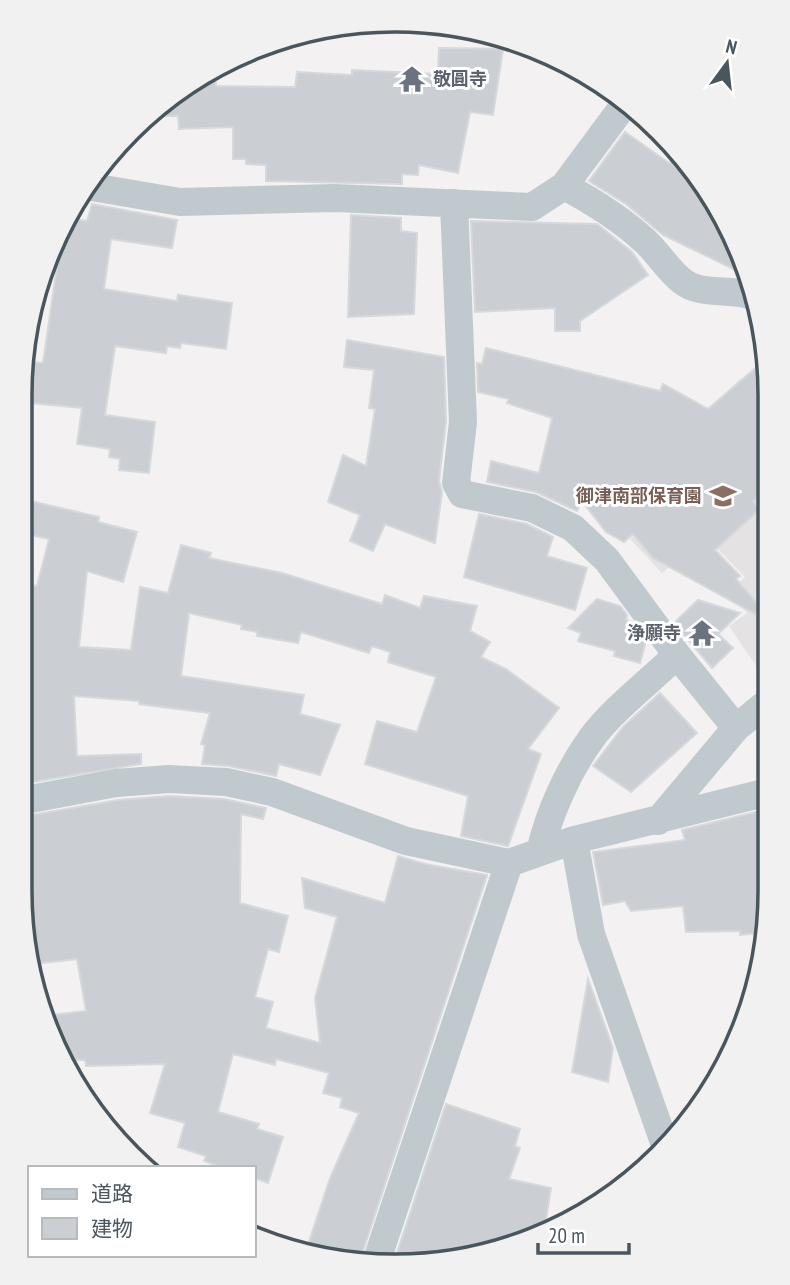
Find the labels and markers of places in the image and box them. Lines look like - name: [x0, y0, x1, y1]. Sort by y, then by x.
- temple icon: 敬圓寺: [397, 64, 427, 94]
- place label: 敬圓寺: [433, 67, 487, 90]
- school or university icon: 御津南部保育園: [708, 481, 738, 511]
- place label: 御津南部保育園: [575, 484, 702, 507]
- temple icon: 浄願寺: [687, 618, 717, 648]
- place label: 浄願寺: [627, 621, 681, 644]

